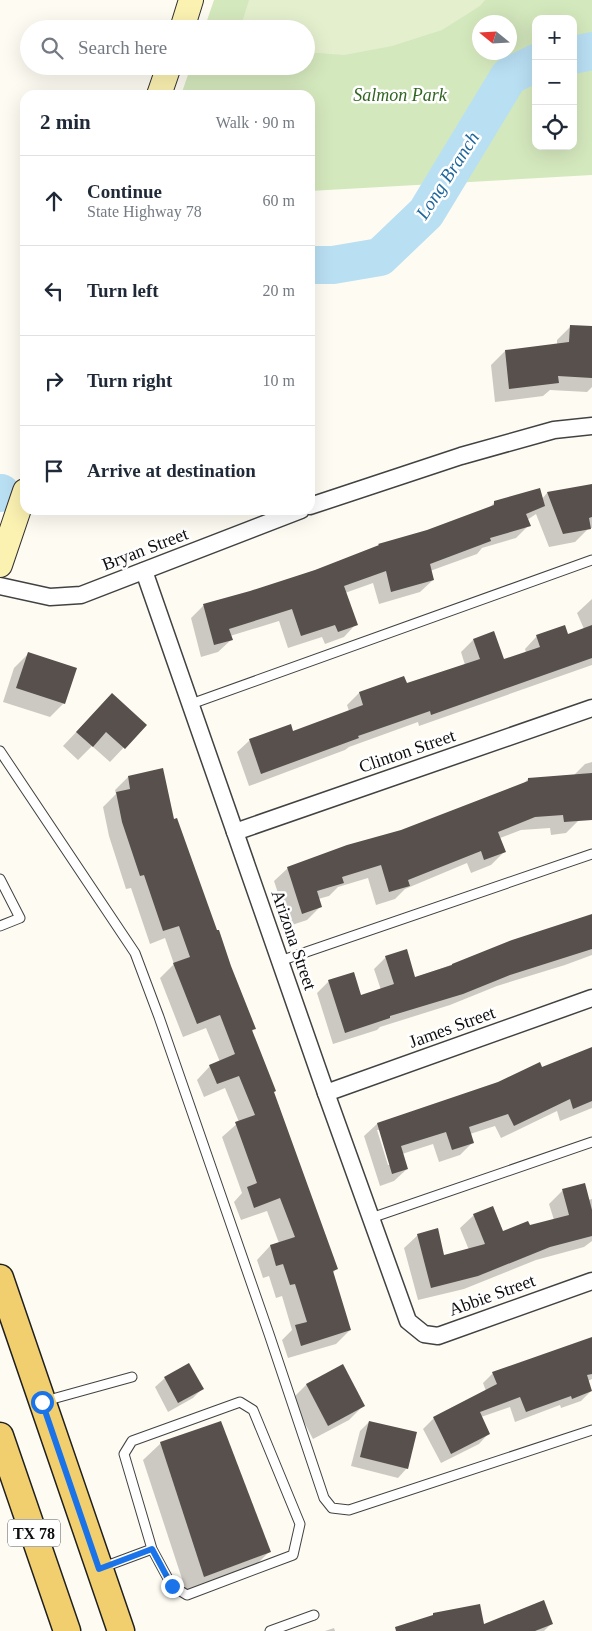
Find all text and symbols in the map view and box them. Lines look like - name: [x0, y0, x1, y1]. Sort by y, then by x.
- north arrow: [472, 15, 517, 60]
- map controls: [532, 15, 577, 150]
- button: +: [532, 15, 577, 60]
- search box: [20, 20, 315, 75]
- icon: search: [38, 34, 66, 62]
- text: Search here: [78, 37, 167, 58]
- button: −: [532, 60, 577, 105]
- park label: Salmon Park: [353, 85, 448, 105]
- button: locate: [532, 105, 577, 150]
- text: 2 min: [40, 110, 91, 134]
- text: Walk · 90 m: [216, 114, 295, 131]
- water label: Long Branch: [411, 128, 483, 224]
- text: Continue: [87, 181, 162, 202]
- icon: ahead: [40, 187, 68, 215]
- text: 60 m: [263, 192, 295, 209]
- text: State Highway 78: [87, 203, 202, 220]
- icon: left: [40, 277, 68, 305]
- text: Turn left: [87, 280, 159, 301]
- text: 20 m: [263, 282, 295, 299]
- icon: right: [40, 367, 68, 395]
- text: Turn right: [87, 370, 172, 391]
- text: 10 m: [263, 372, 295, 389]
- icon: arrive: [40, 457, 68, 485]
- text: Arrive at destination: [87, 460, 256, 481]
- street label: Bryan Street: [99, 523, 191, 575]
- street label: Clinton Street: [356, 725, 458, 777]
- street label: Arizona Street: [268, 887, 320, 993]
- street label: James Street: [406, 1002, 498, 1052]
- street label: Abbie Street: [446, 1270, 538, 1320]
- route start: [31, 1391, 54, 1414]
- road number: TX 78: [8, 1520, 60, 1546]
- route end: [161, 1575, 184, 1598]

